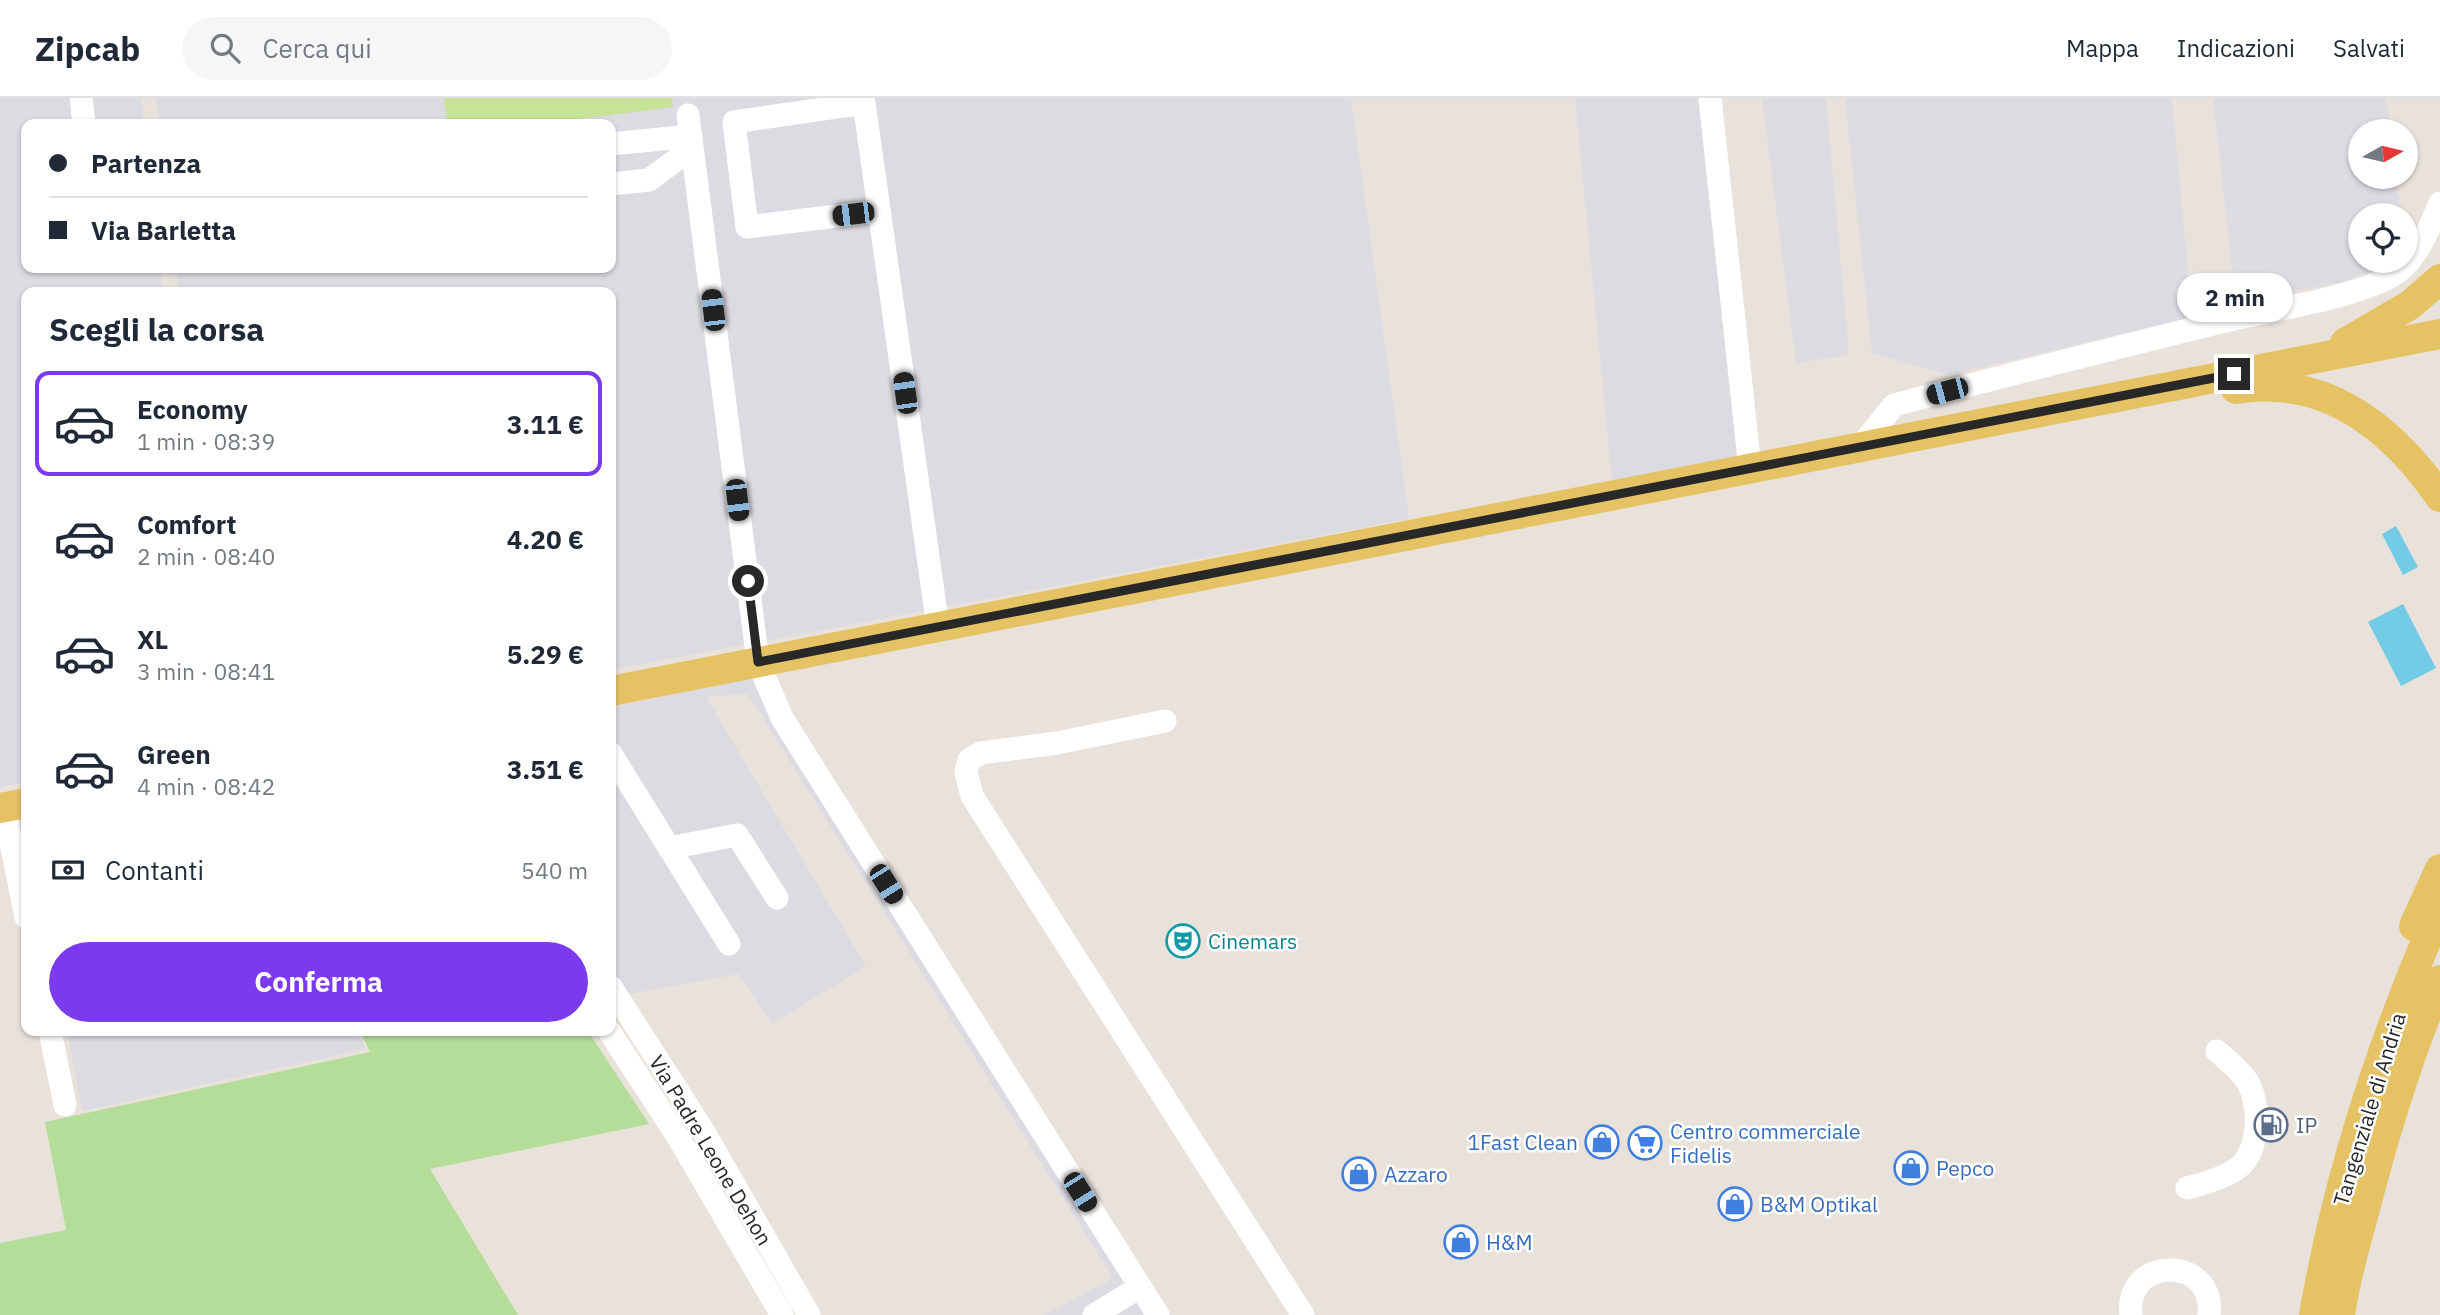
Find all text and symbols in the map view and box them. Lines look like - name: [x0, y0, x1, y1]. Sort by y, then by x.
- search box: [182, 17, 672, 80]
- text: Zipcab: [35, 27, 140, 70]
- icon: search: [206, 29, 244, 67]
- text: Cerca qui: [262, 31, 372, 65]
- text: Mappa: [2066, 32, 2139, 64]
- text: Indicazioni: [2177, 32, 2295, 64]
- text: Salvati: [2333, 32, 2405, 64]
- north arrow: [2348, 119, 2418, 189]
- map controls: [2348, 119, 2418, 273]
- text: Partenza: [91, 146, 201, 180]
- car: [831, 201, 876, 227]
- button: locate: [2348, 203, 2418, 273]
- text: Via Barletta: [91, 213, 236, 247]
- callout: 2 min: [2176, 272, 2292, 322]
- text: 2 min: [2205, 282, 2265, 312]
- car: [701, 288, 726, 332]
- text: Scegli la corsa: [49, 308, 265, 350]
- route end: [2218, 358, 2250, 390]
- car: [892, 371, 919, 415]
- car: [1924, 375, 1971, 407]
- icon: car: [53, 392, 116, 455]
- text: Economy: [137, 392, 248, 426]
- text: 3.11 €: [507, 407, 584, 441]
- text: 1 min · 08:39: [137, 426, 275, 456]
- car: [725, 478, 750, 522]
- icon: car: [53, 507, 116, 570]
- text: Comfort: [137, 507, 236, 541]
- text: 4.20 €: [507, 522, 584, 556]
- text: 2 min · 08:40: [137, 541, 275, 571]
- route start: [732, 565, 764, 597]
- icon: car: [53, 622, 116, 685]
- text: XL: [137, 622, 168, 656]
- text: 5.29 €: [507, 637, 584, 671]
- text: 3 min · 08:41: [137, 656, 275, 686]
- icon: car: [53, 737, 116, 800]
- text: Green: [137, 737, 211, 771]
- text: 3.51 €: [507, 752, 584, 786]
- text: 4 min · 08:42: [137, 771, 275, 801]
- icon: cash: [49, 851, 87, 889]
- text: Contanti: [105, 853, 204, 887]
- text: 540 m: [521, 855, 588, 885]
- car: [866, 861, 907, 907]
- theatre icon: Cinemars: [1164, 922, 1202, 960]
- place label: Cinemars: [1208, 927, 1297, 955]
- button: Conferma: [49, 942, 588, 1022]
- street label: Tangenziale di Andria: [2326, 1009, 2412, 1209]
- street label: Via Padre Leone Dehon: [643, 1050, 779, 1250]
- fuel station icon: IP: [2252, 1106, 2290, 1144]
- place label: IP: [2296, 1111, 2317, 1139]
- place label: Centro commerciale Fidelis: [1670, 1117, 1860, 1169]
- shop icon: 1Fast Clean: [1583, 1123, 1621, 1161]
- supermarket icon: Centro commerciale Fidelis: [1626, 1124, 1664, 1162]
- place label: 1Fast Clean: [1467, 1128, 1578, 1156]
- shop icon: Pepco: [1892, 1149, 1930, 1187]
- place label: Pepco: [1936, 1154, 1994, 1182]
- shop icon: Azzaro: [1340, 1155, 1378, 1193]
- place label: Azzaro: [1384, 1160, 1448, 1188]
- car: [1060, 1169, 1101, 1215]
- shop icon: B&M Optikal: [1716, 1185, 1754, 1223]
- place label: B&M Optikal: [1760, 1190, 1878, 1218]
- shop icon: H&M: [1442, 1223, 1480, 1261]
- place label: H&M: [1486, 1228, 1532, 1256]

